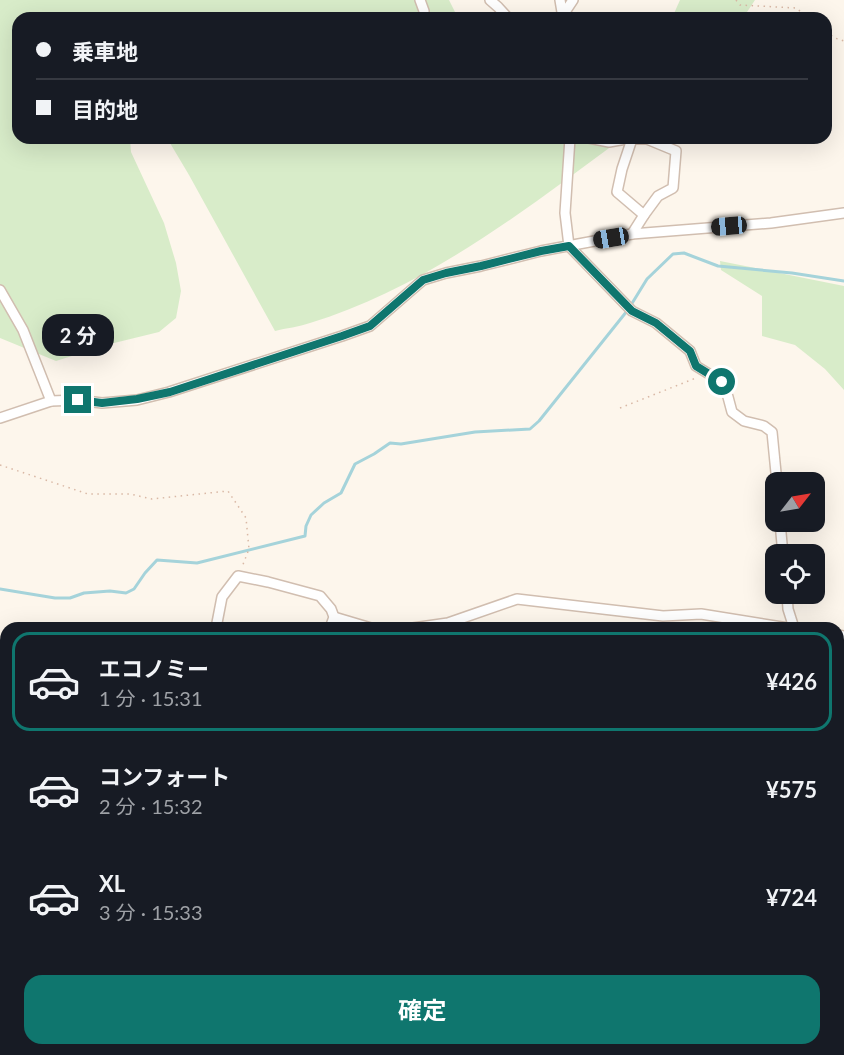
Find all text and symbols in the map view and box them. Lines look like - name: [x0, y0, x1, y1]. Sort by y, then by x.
- text: 乗車地: [72, 38, 138, 65]
- text: 目的地: [72, 96, 138, 123]
- car: [710, 215, 748, 237]
- car: [592, 226, 630, 250]
- callout: 2 分: [42, 313, 114, 355]
- text: 2 分: [60, 323, 96, 347]
- route start: [708, 368, 735, 395]
- route end: [64, 386, 91, 413]
- north arrow: [765, 472, 825, 532]
- map controls: [765, 472, 825, 604]
- button: locate: [765, 544, 825, 604]
- icon: car: [27, 655, 81, 709]
- text: エコノミー: [99, 655, 209, 682]
- text: ¥426: [766, 668, 817, 695]
- text: 1 分 · 15:31: [99, 686, 203, 710]
- icon: car: [27, 763, 81, 817]
- text: コンフォート: [99, 763, 230, 790]
- text: ¥575: [766, 776, 817, 803]
- text: 2 分 · 15:32: [99, 794, 203, 818]
- text: XL: [99, 870, 125, 897]
- icon: car: [27, 871, 81, 925]
- text: ¥724: [766, 884, 817, 911]
- text: 3 分 · 15:33: [99, 900, 203, 924]
- button: 確定: [24, 975, 820, 1044]

